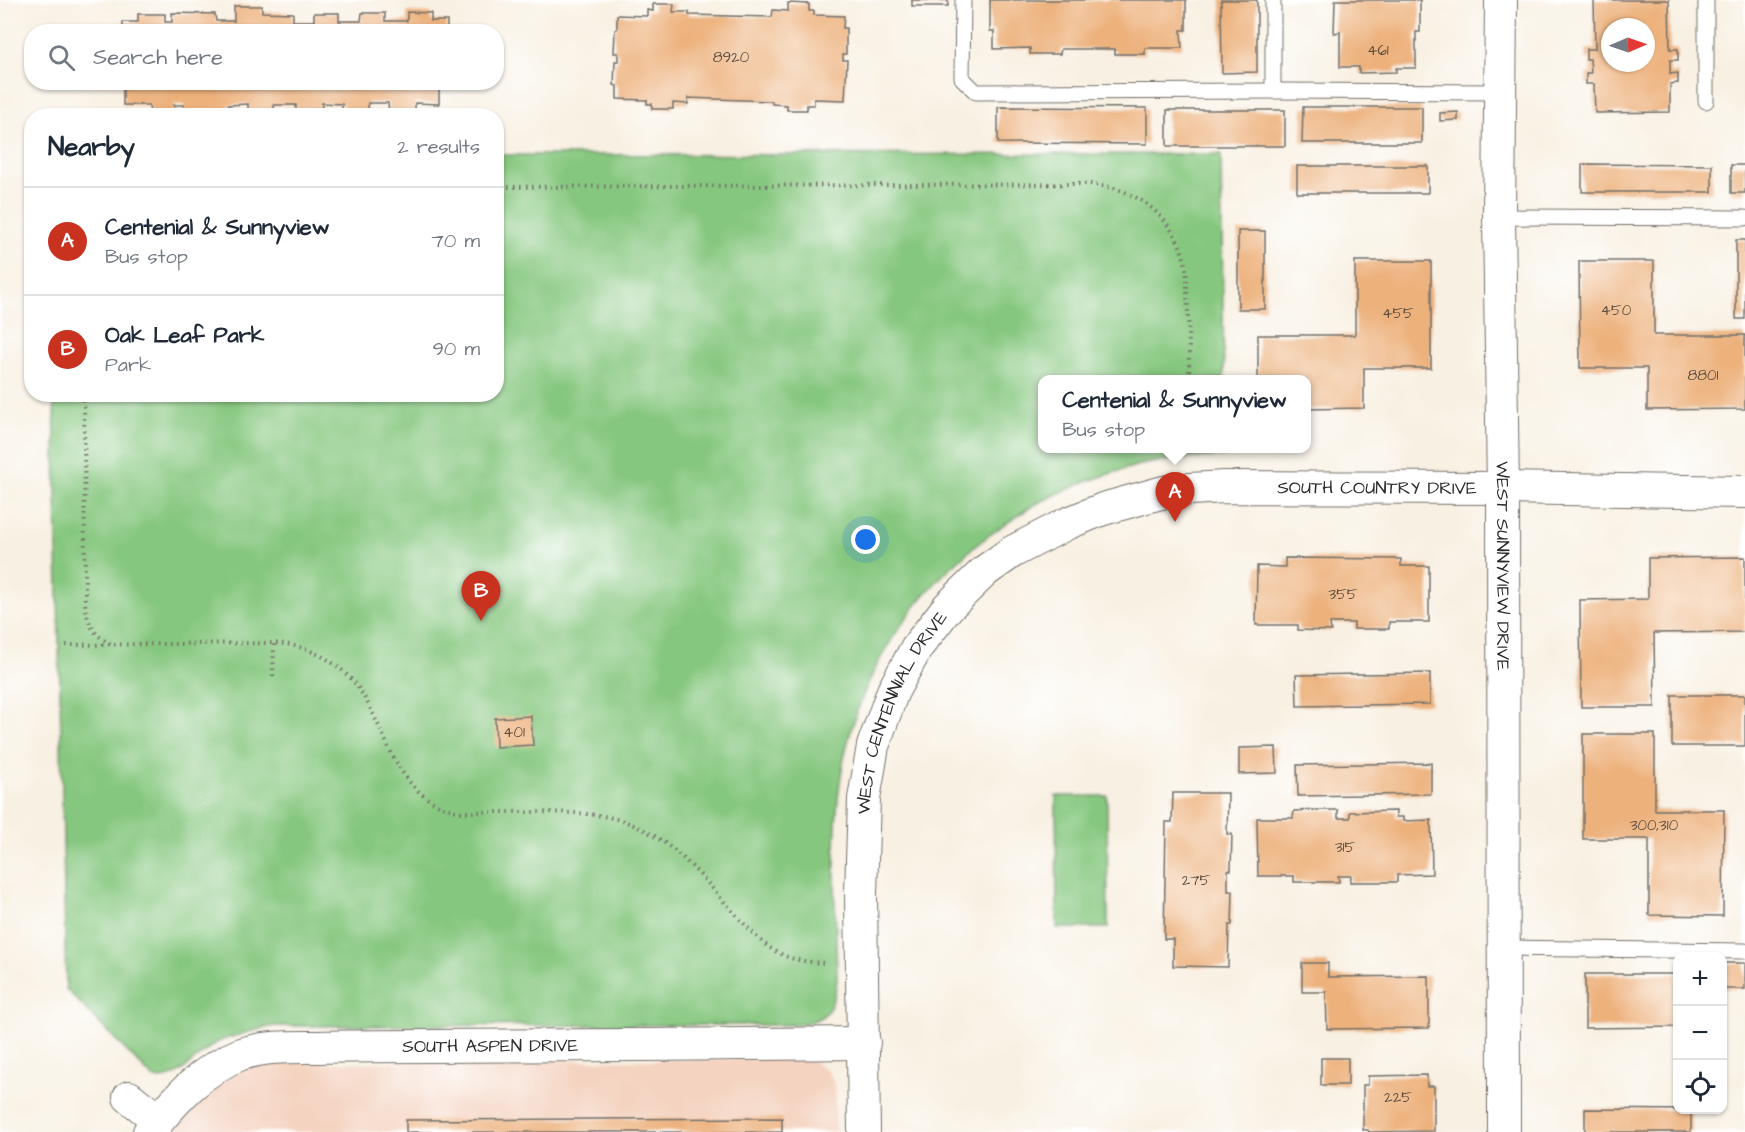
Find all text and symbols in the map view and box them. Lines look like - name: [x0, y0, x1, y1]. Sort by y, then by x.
- north arrow: [1601, 18, 1655, 72]
- search box: [24, 24, 504, 90]
- house number: 461: [1367, 40, 1389, 61]
- icon: search: [45, 41, 78, 74]
- text: Search here: [93, 42, 223, 73]
- house number: 8920: [713, 47, 750, 68]
- text: Nearby: [48, 129, 135, 165]
- text: 2 results: [397, 133, 480, 161]
- text: Centenial & Sunnyview: [105, 212, 329, 243]
- text: A: [61, 227, 74, 255]
- text: 70 m: [432, 227, 480, 255]
- text: Bus stop: [105, 243, 188, 271]
- house number: 450: [1601, 300, 1632, 321]
- house number: 455: [1382, 303, 1414, 324]
- text: Oak Leaf Park: [105, 320, 264, 351]
- text: B: [60, 335, 75, 363]
- text: 90 m: [432, 335, 480, 363]
- text: Park: [105, 351, 151, 379]
- house number: 8801: [1688, 365, 1718, 386]
- popup: [1038, 375, 1311, 453]
- text: Centenial & Sunnyview: [1062, 385, 1287, 416]
- text: Bus stop: [1062, 416, 1145, 444]
- street label: WEST SUNNYVIEW DRIVE: [1490, 461, 1515, 671]
- pin: A: [1156, 472, 1194, 522]
- street label: SOUTH COUNTRY DRIVE: [1277, 475, 1477, 501]
- your location: [851, 525, 880, 554]
- pin: B: [462, 572, 500, 621]
- house number: 355: [1329, 584, 1358, 605]
- street label: WEST CENTENNIAL DRIVE: [852, 606, 954, 814]
- house number: 401: [503, 722, 525, 743]
- house number: 300,310: [1630, 815, 1679, 836]
- house number: 315: [1335, 837, 1355, 858]
- house number: 275: [1182, 870, 1211, 891]
- map controls: [1673, 952, 1727, 1114]
- button: +: [1673, 952, 1727, 1006]
- button: −: [1673, 1006, 1727, 1060]
- street label: SOUTH ASPEN DRIVE: [402, 1033, 579, 1059]
- button: locate: [1673, 1060, 1727, 1114]
- house number: 225: [1384, 1087, 1412, 1108]

